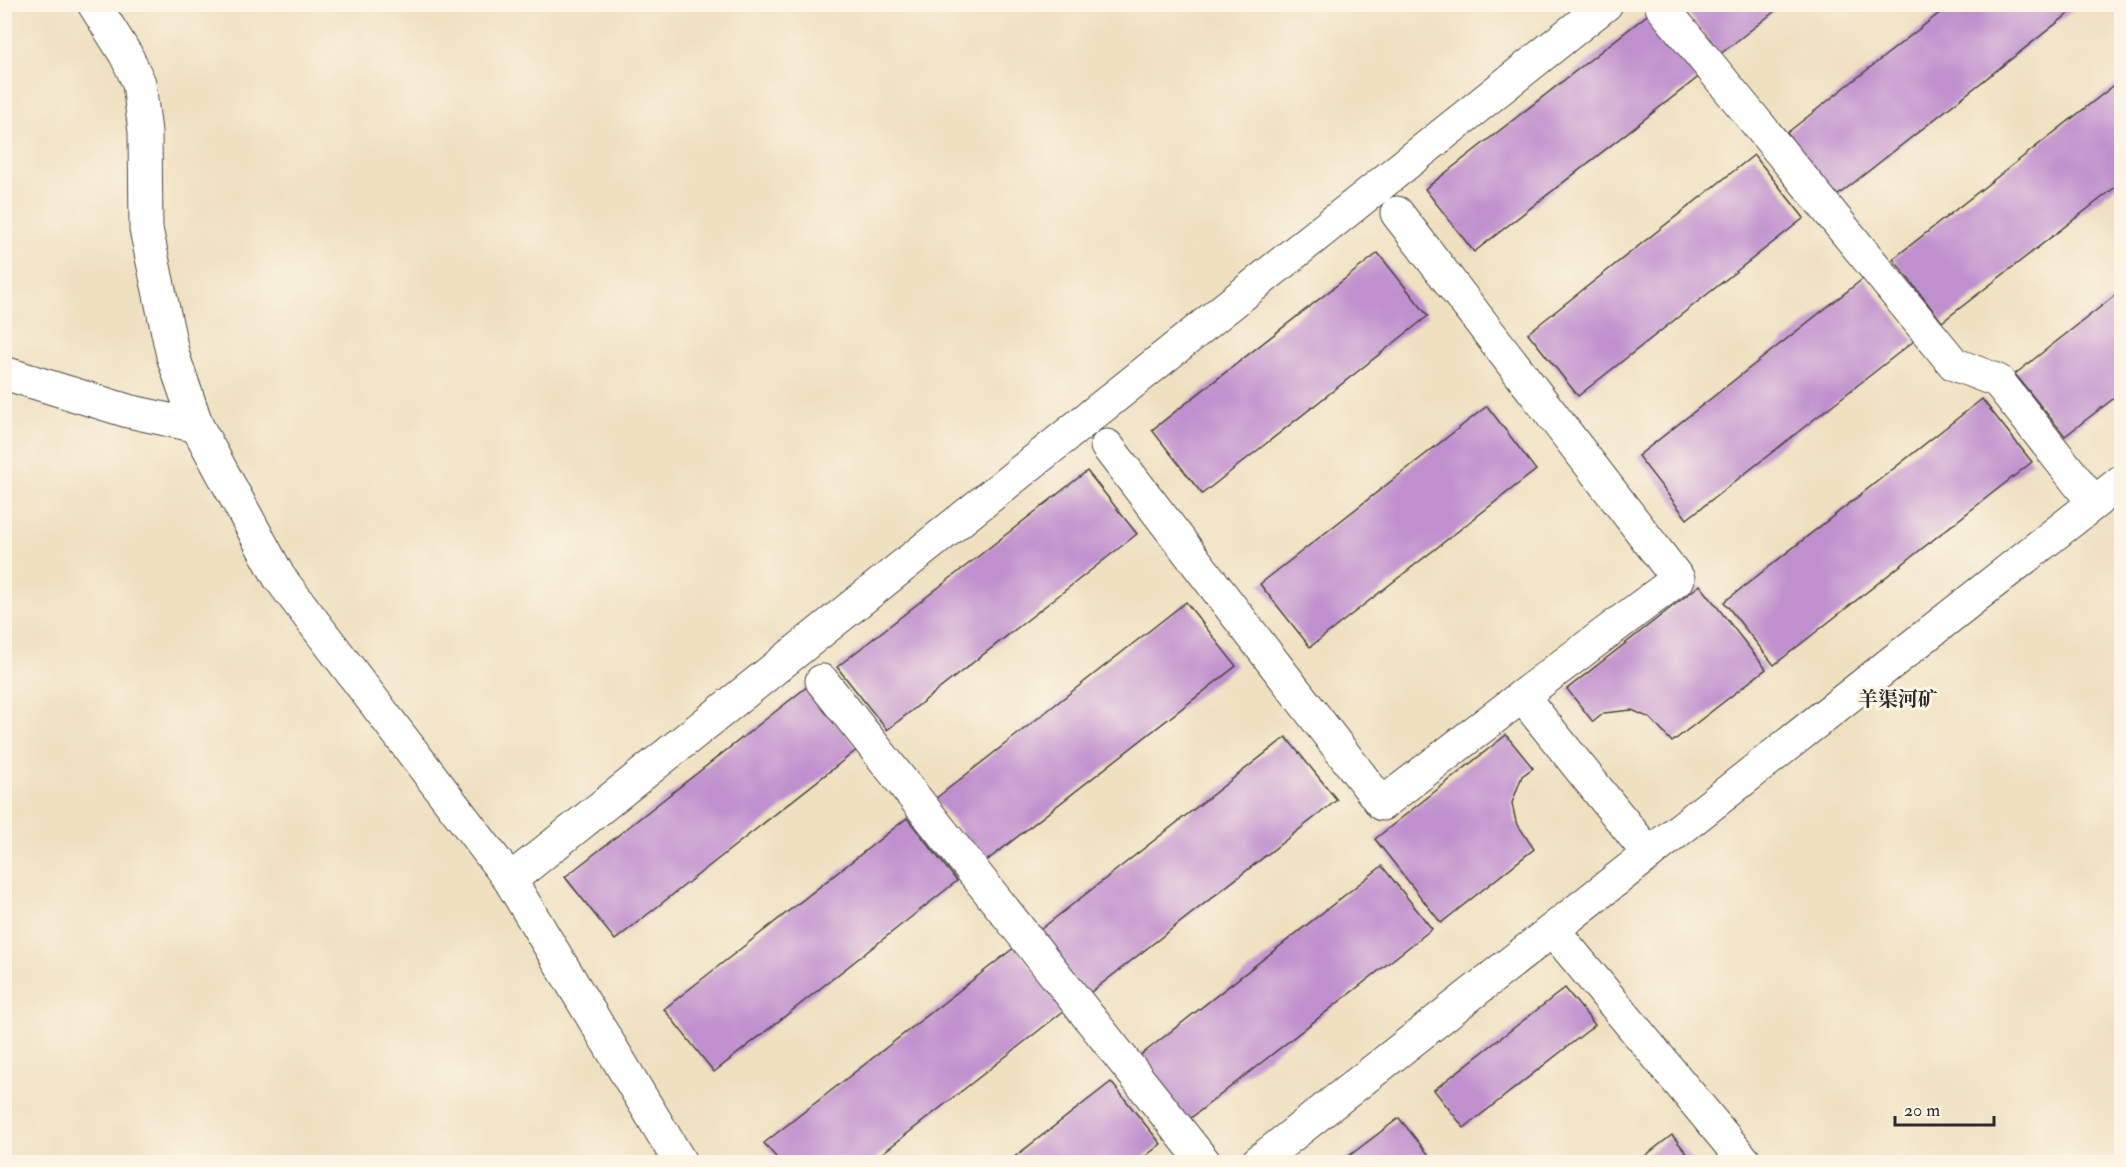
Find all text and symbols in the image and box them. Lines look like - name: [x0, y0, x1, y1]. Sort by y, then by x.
- district label: 羊渠河矿: [1858, 687, 1938, 712]
- scale bar: [1895, 1089, 1994, 1127]
- text: 20 m: [1904, 1099, 1940, 1122]

